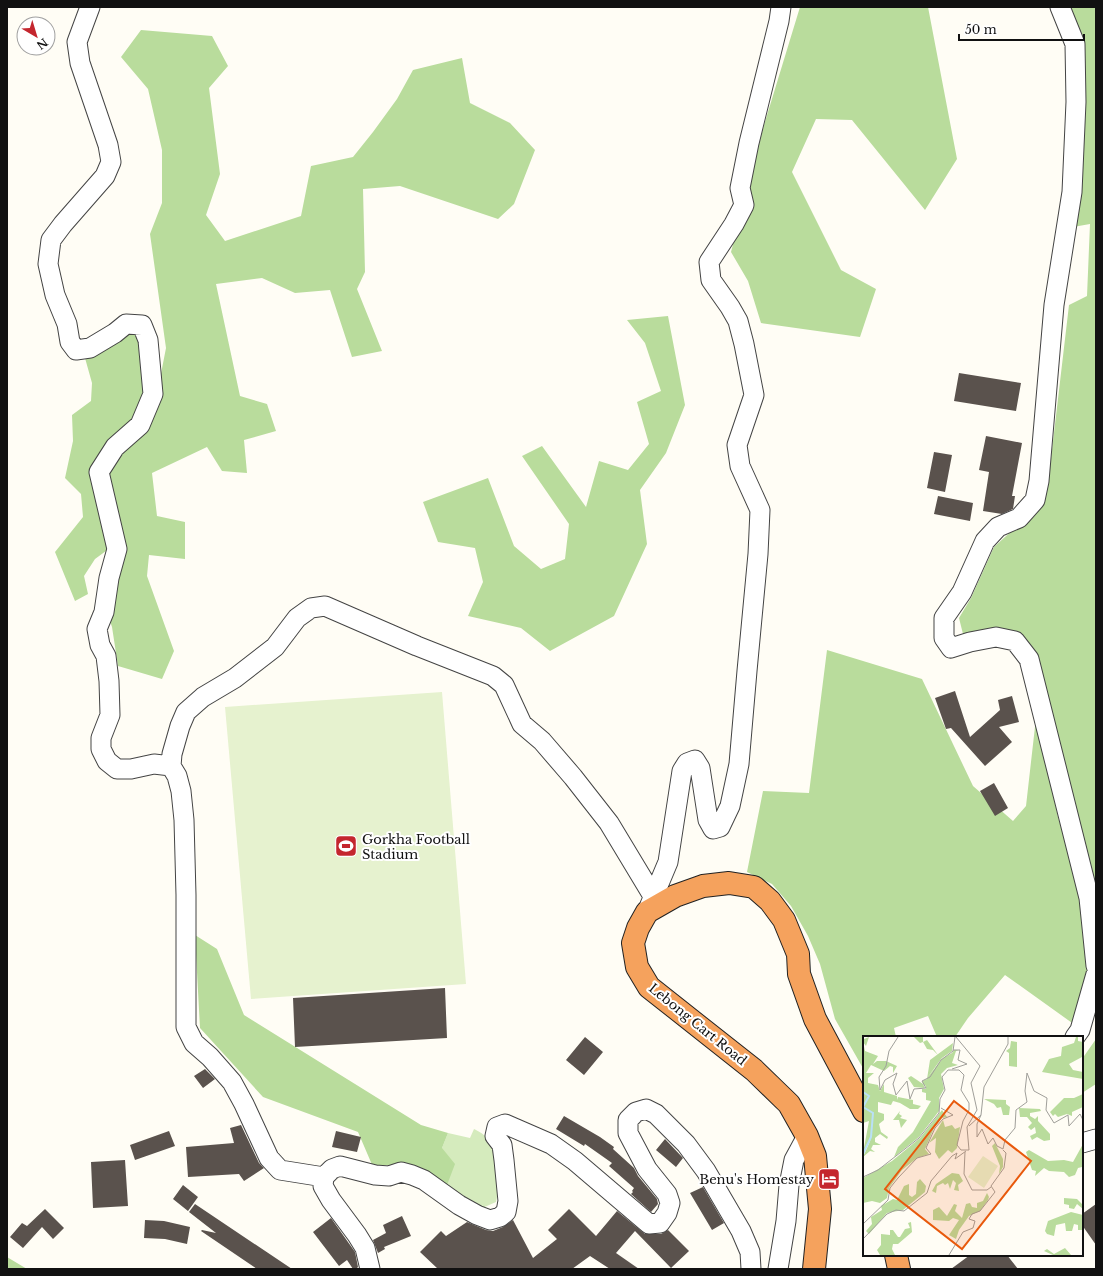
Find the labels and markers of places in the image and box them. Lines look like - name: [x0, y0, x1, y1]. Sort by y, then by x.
- place label: Gorkha Football Stadium: [362, 831, 470, 863]
- sports icon: Gorkha Football Stadium: [333, 833, 359, 859]
- hotel icon: Benu's Homestay: [816, 1166, 842, 1192]
- place label: Benu's Homestay: [699, 1171, 815, 1188]

